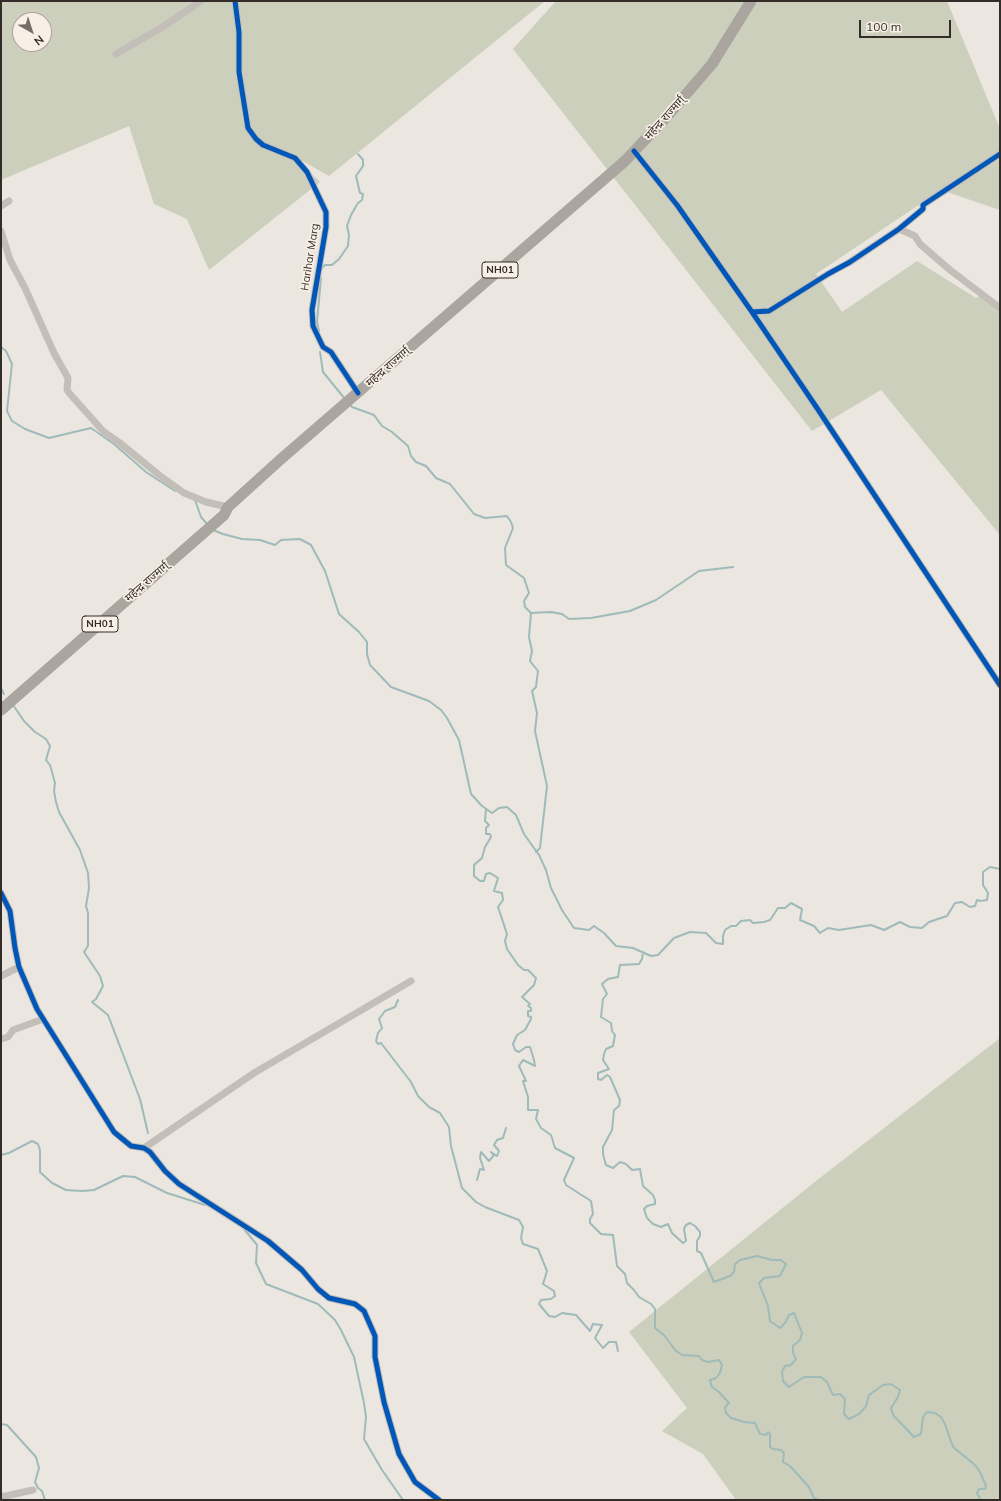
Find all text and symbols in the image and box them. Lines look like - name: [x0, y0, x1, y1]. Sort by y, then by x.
- north arrow: [12, 12, 52, 52]
- scale bar: [861, 12, 953, 38]
- text: 100 m: [866, 19, 901, 34]
- text: N: [31, 32, 47, 49]
- street label: महेन्द्र राज्मार्ग्: [642, 94, 688, 142]
- street label: Harihar Marg: [298, 222, 322, 292]
- road number: NH01: [482, 262, 518, 278]
- street label: महेन्द्र राज्मार्ग्: [363, 344, 413, 390]
- street label: महेन्द्र राज्मार्ग्: [122, 559, 172, 605]
- road number: NH01: [82, 616, 118, 632]

